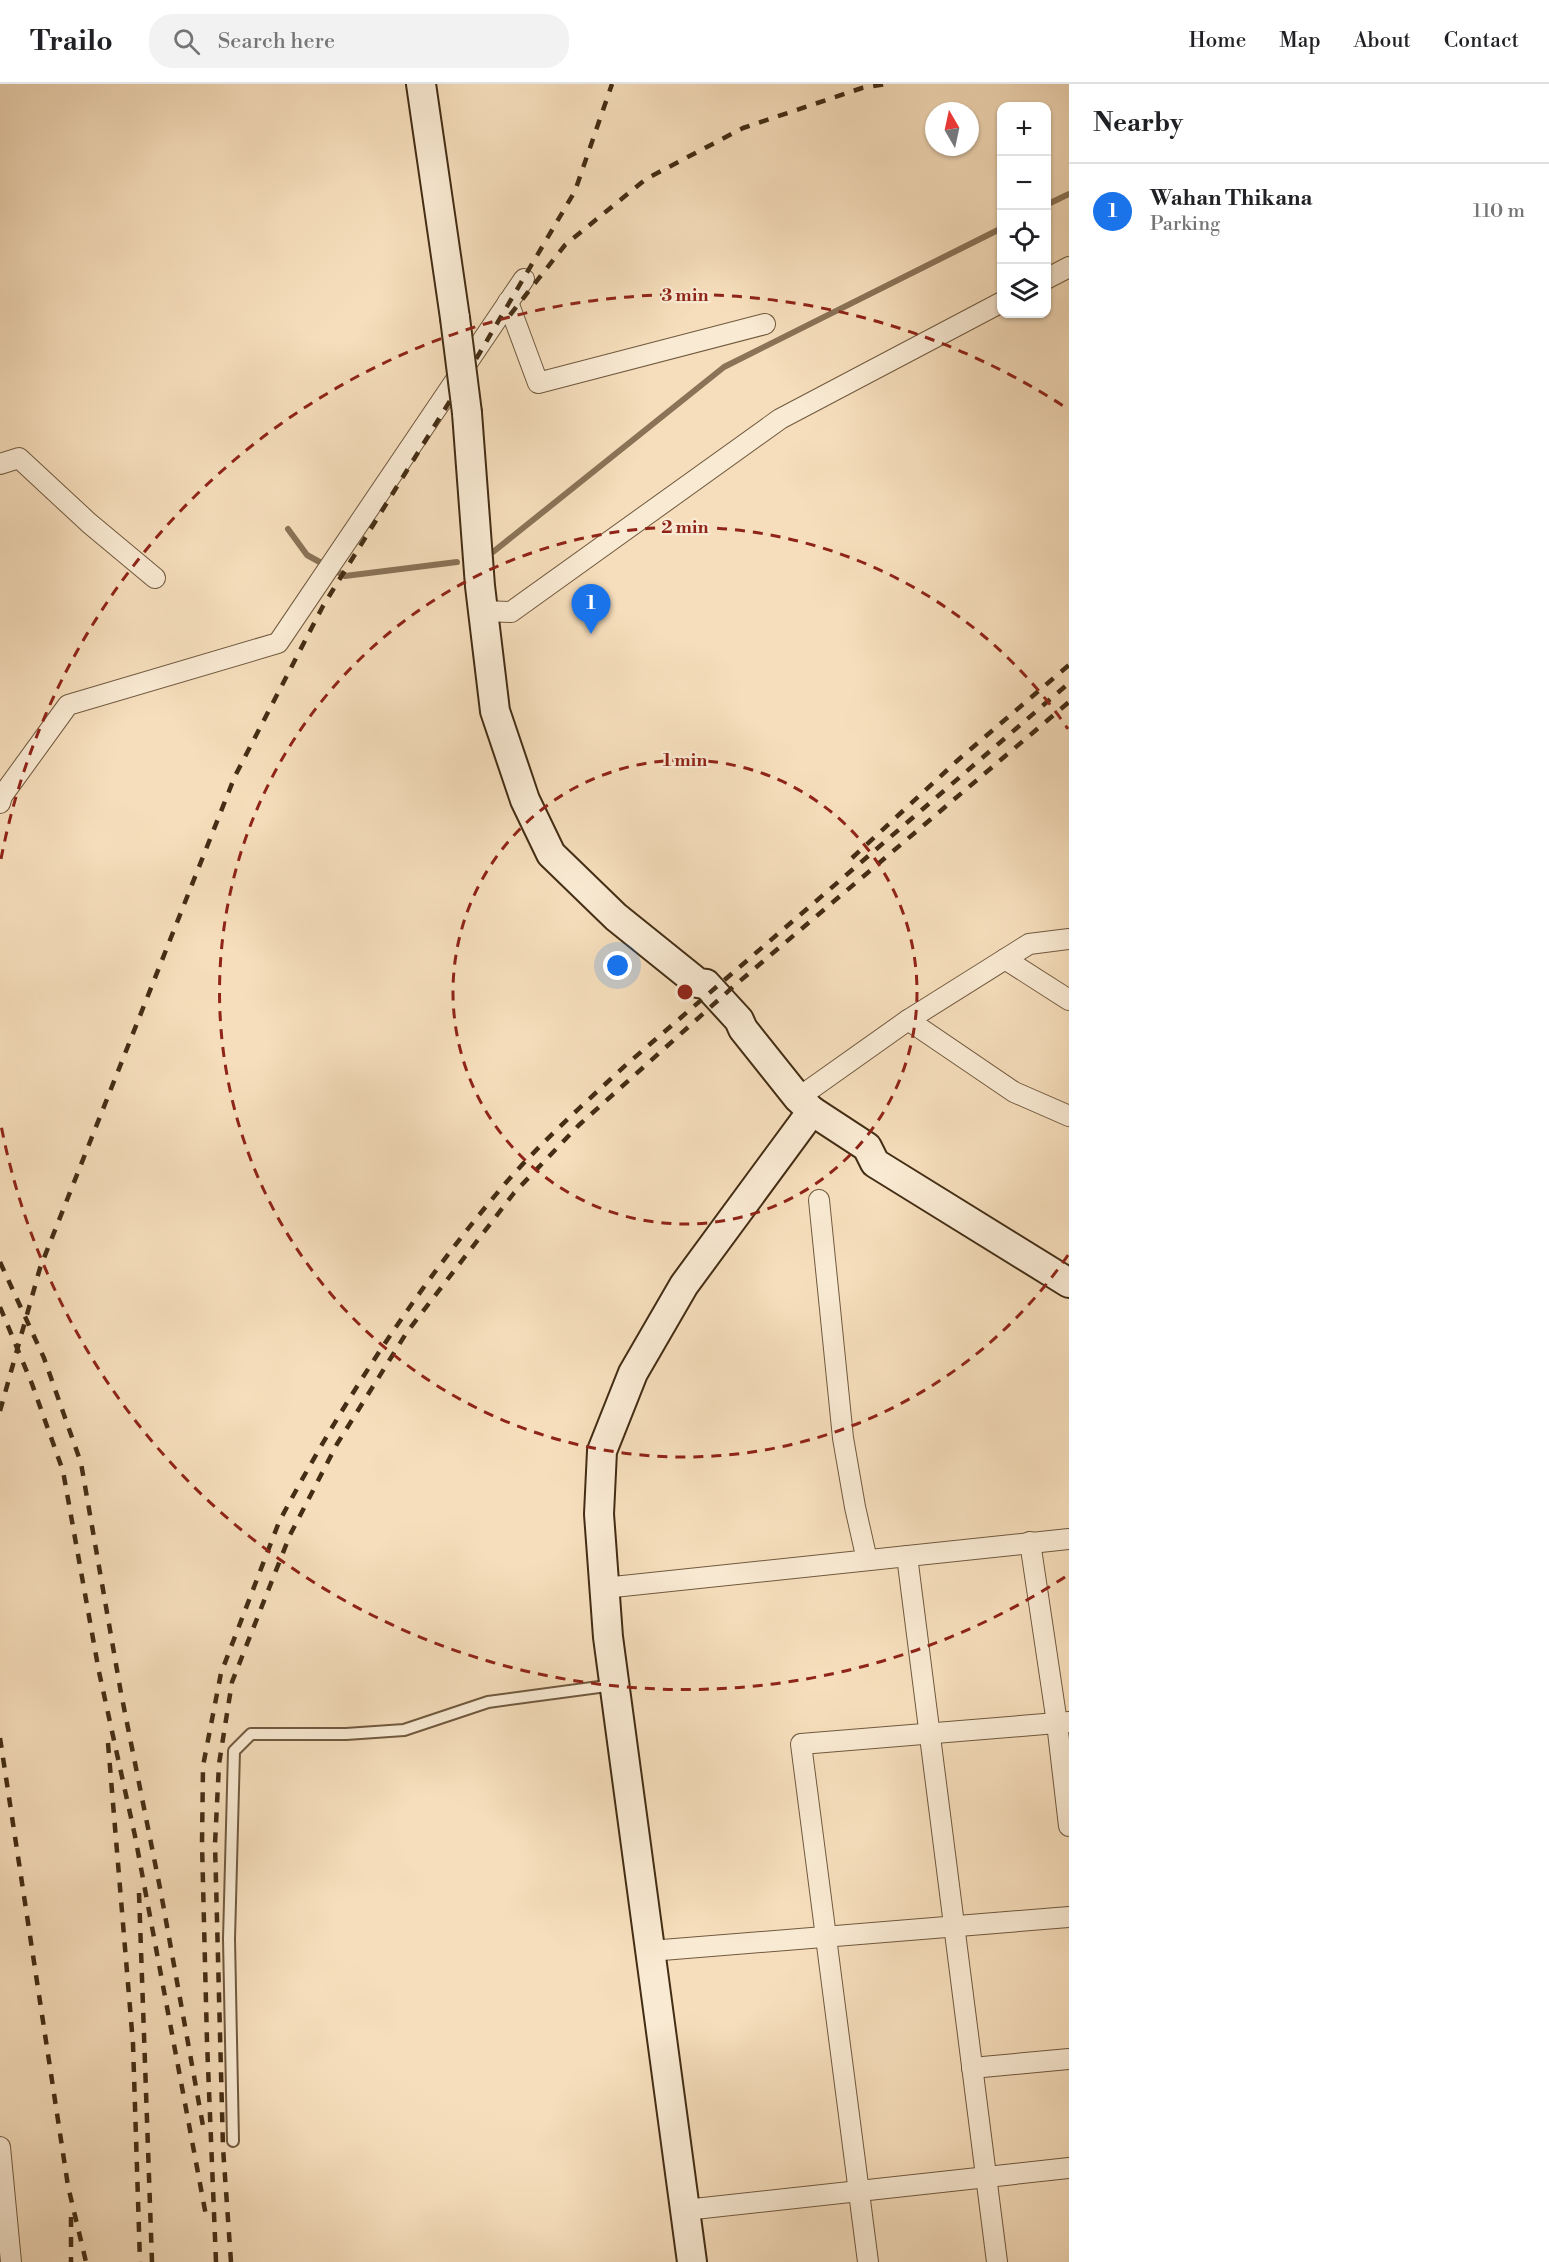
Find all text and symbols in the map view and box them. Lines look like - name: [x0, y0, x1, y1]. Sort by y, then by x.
- search box: [149, 14, 569, 68]
- text: Trailo: [30, 24, 113, 59]
- icon: search: [170, 25, 203, 58]
- text: Search here: [218, 28, 335, 55]
- text: Home: [1189, 28, 1246, 54]
- text: Map: [1279, 28, 1321, 54]
- text: About: [1354, 28, 1411, 54]
- text: Contact: [1444, 28, 1519, 54]
- north arrow: [925, 102, 979, 156]
- map controls: [997, 102, 1051, 318]
- button: +: [997, 102, 1051, 156]
- text: Nearby: [1093, 107, 1183, 139]
- button: −: [997, 156, 1051, 210]
- text: Wahan Thikana: [1150, 185, 1312, 212]
- text: 1: [1108, 199, 1117, 224]
- text: 110 m: [1473, 199, 1525, 224]
- button: locate: [997, 210, 1051, 264]
- text: Parking: [1150, 212, 1220, 237]
- button: layers: [997, 264, 1051, 318]
- text: 3 min: [662, 284, 708, 307]
- text: 2 min: [661, 516, 709, 539]
- pin: 1: [572, 584, 610, 634]
- text: 1 min: [663, 749, 707, 772]
- your location: [603, 951, 632, 980]
- centre of rings: [675, 982, 695, 1002]

